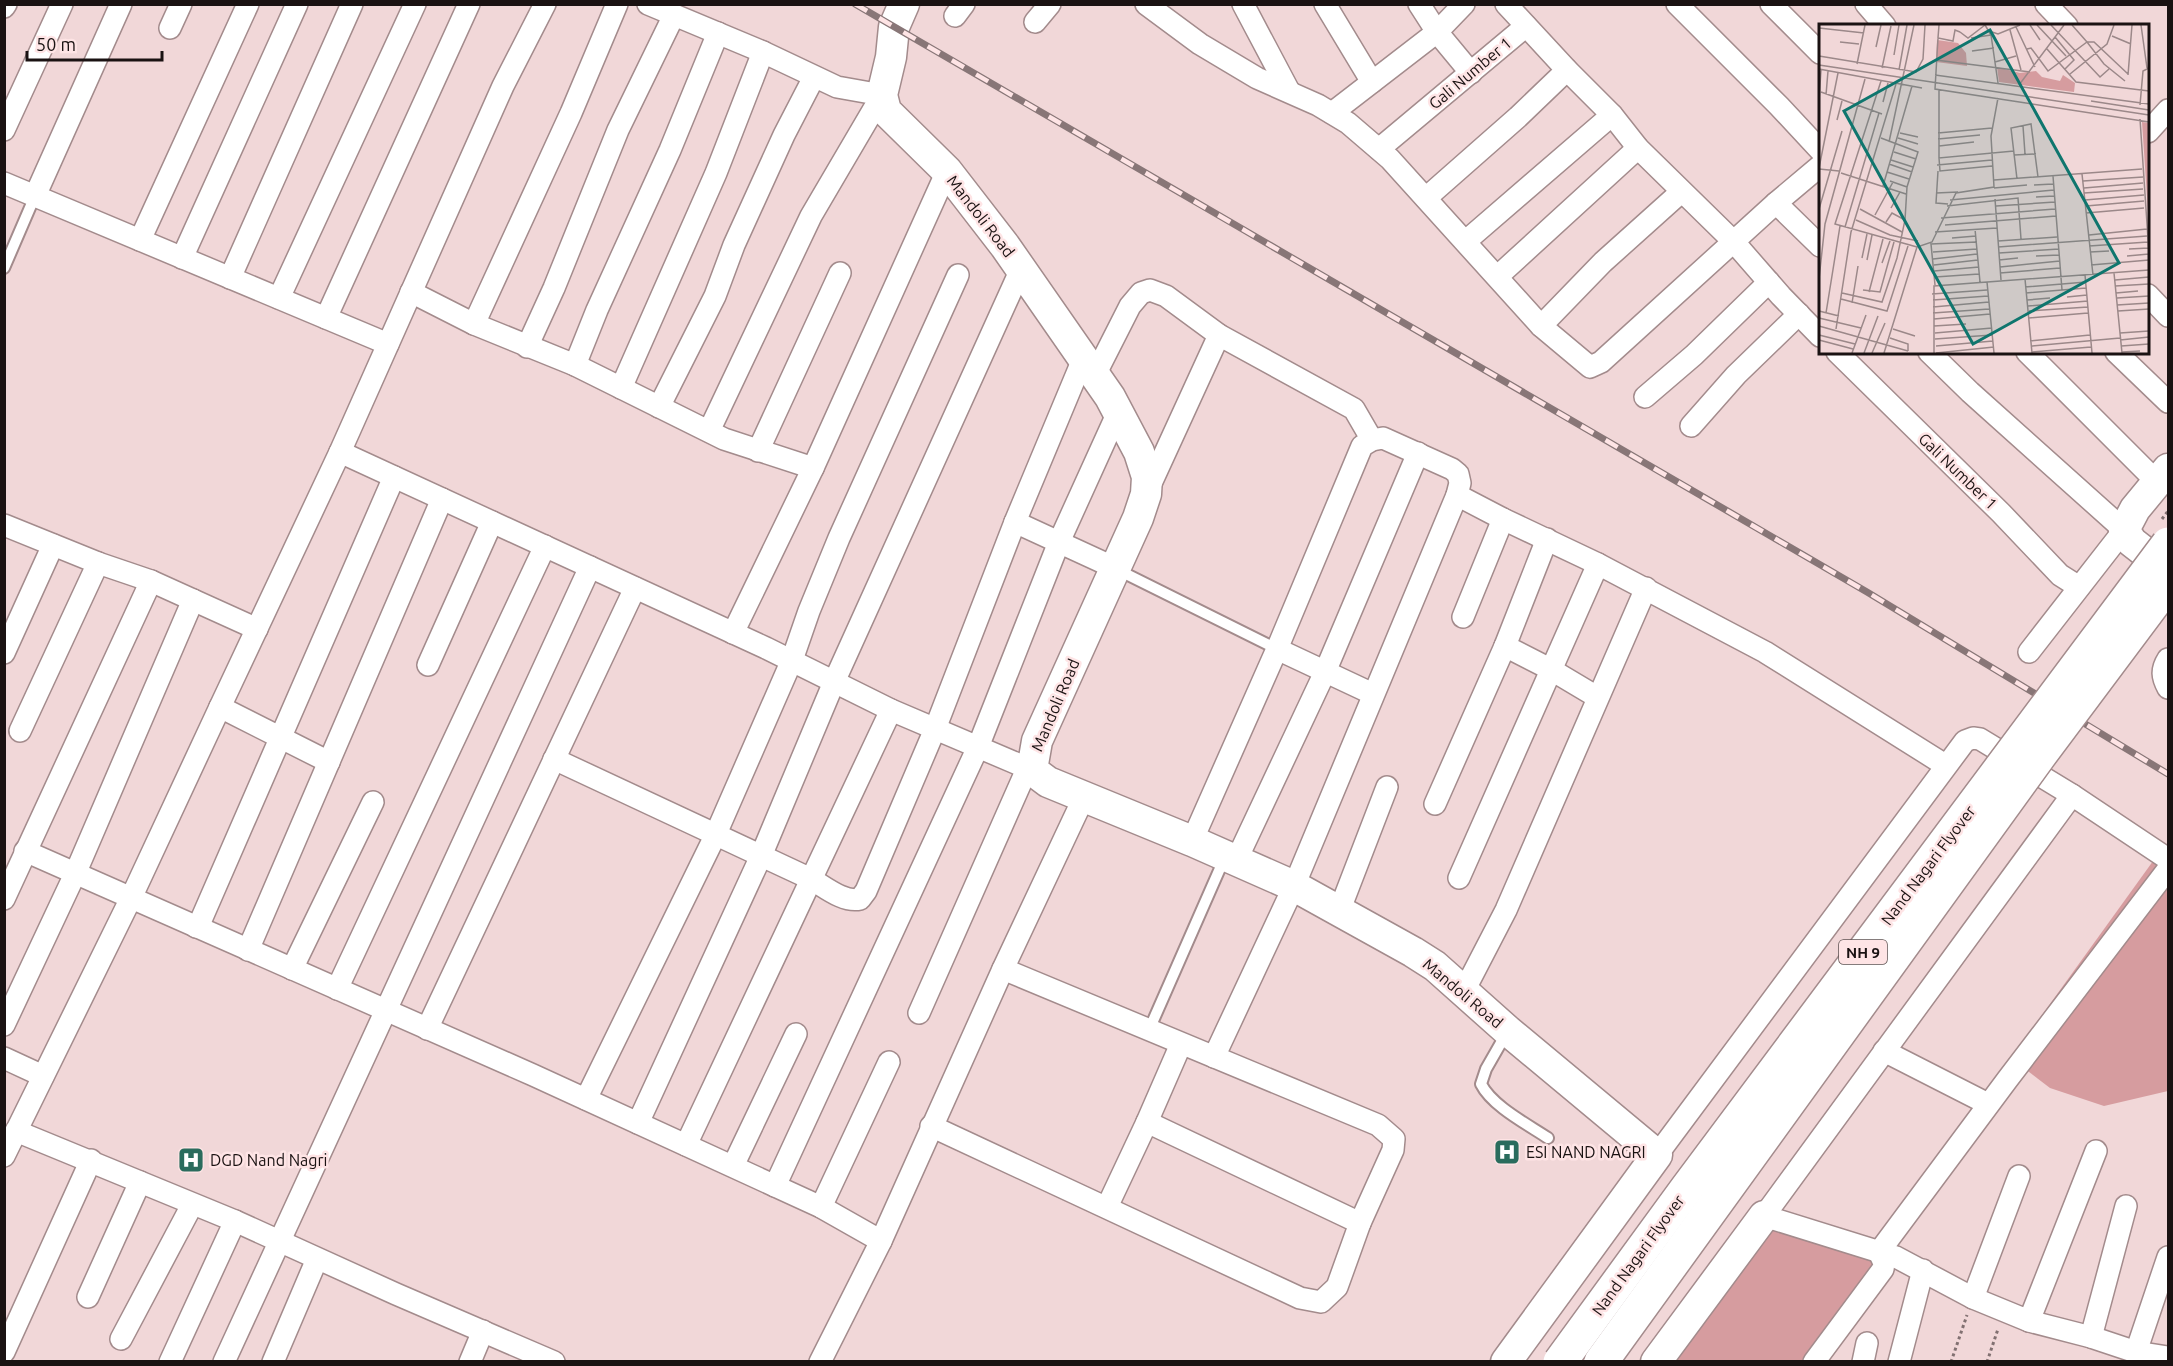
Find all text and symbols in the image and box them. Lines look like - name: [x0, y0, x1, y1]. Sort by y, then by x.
- scale bar: [27, 24, 162, 62]
- inset map: [1819, 24, 2149, 354]
- street label: Gali Number 1: [1425, 33, 1515, 113]
- text: 50 m: [36, 34, 76, 54]
- street label: Mandoli Road: [944, 172, 1018, 260]
- street label: Gali Number 1: [1915, 429, 2001, 513]
- street label: Mandoli Road: [1027, 656, 1083, 754]
- street label: Nand Nagari Flyover: [1877, 802, 1979, 928]
- road number: NH 9: [1839, 940, 1887, 964]
- street label: Mandoli Road: [1419, 954, 1507, 1032]
- hospital icon: ESI NAND NAGRI: [1492, 1137, 1522, 1167]
- place label: ESI NAND NAGRI: [1526, 1143, 1646, 1161]
- hospital icon: DGD Nand Nagri: [176, 1145, 206, 1175]
- place label: DGD Nand Nagri: [210, 1151, 327, 1169]
- street label: Nand Nagari Flyover: [1588, 1191, 1688, 1319]

